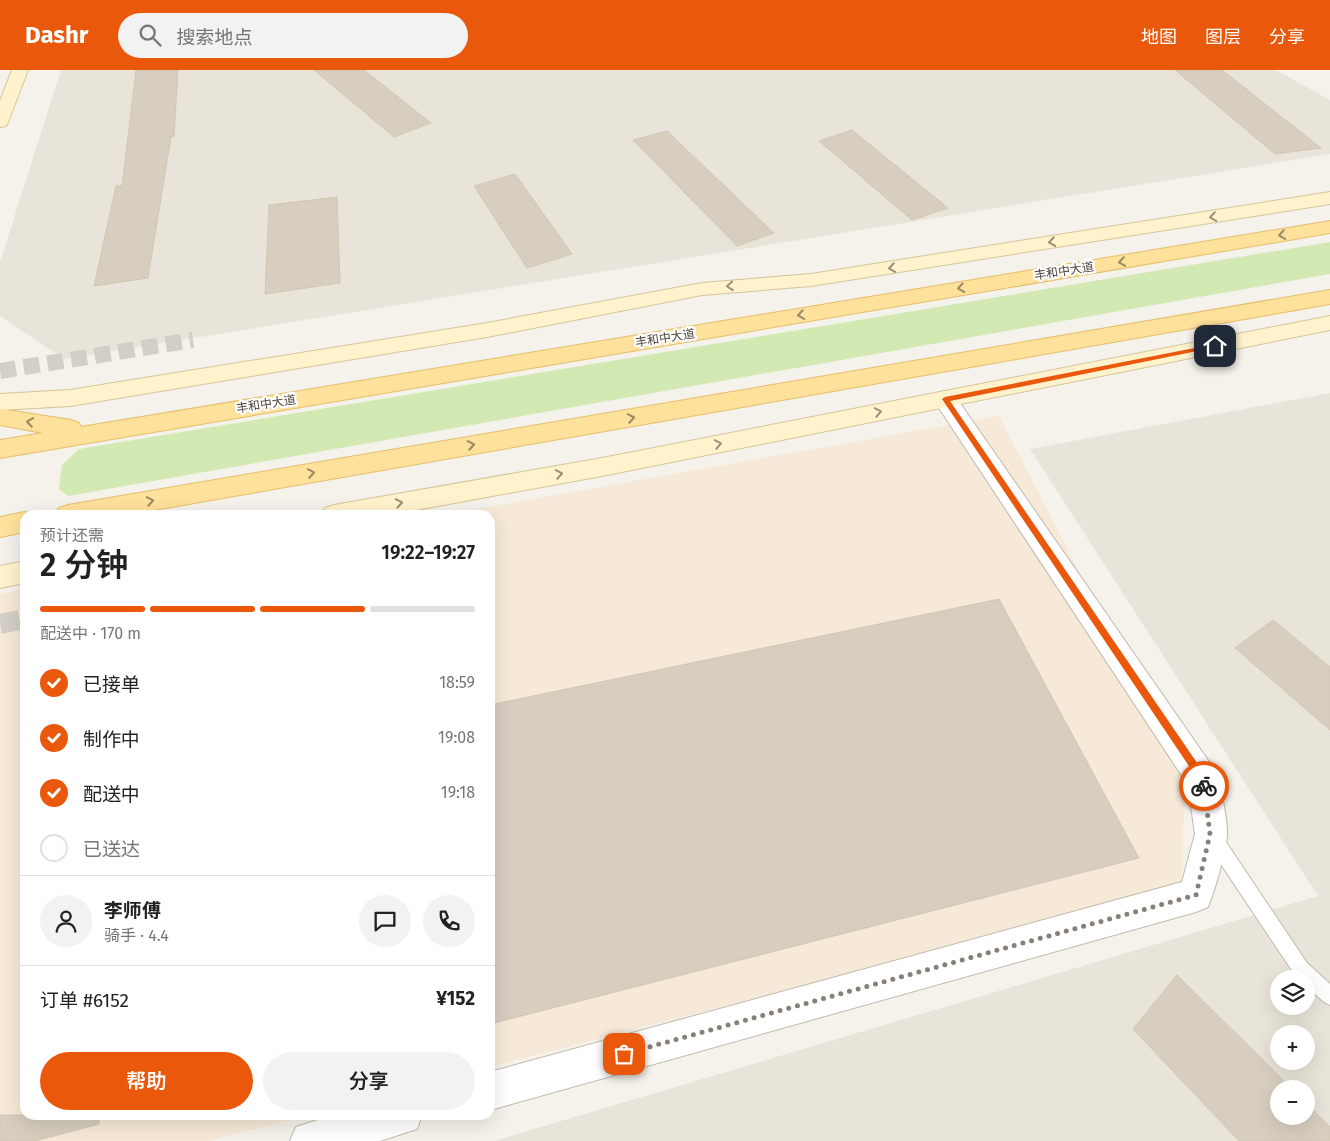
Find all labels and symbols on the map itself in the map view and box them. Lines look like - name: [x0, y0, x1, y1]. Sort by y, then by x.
- one-way arrow: [1208, 211, 1217, 221]
- one-way arrow: [1278, 229, 1286, 240]
- one-way arrow: [1048, 237, 1057, 247]
- one-way arrow: [1117, 256, 1126, 266]
- street label: 丰和中大道: [1033, 259, 1095, 283]
- one-way arrow: [887, 262, 896, 272]
- one-way arrow: [726, 281, 734, 292]
- one-way arrow: [957, 283, 966, 293]
- one-way arrow: [797, 310, 805, 320]
- pin: [1194, 325, 1236, 367]
- street label: 丰和中大道: [634, 326, 696, 350]
- street label: 丰和中大道: [235, 392, 297, 416]
- one-way arrow: [873, 408, 882, 418]
- one-way arrow: [626, 413, 635, 423]
- one-way arrow: [26, 418, 35, 428]
- one-way arrow: [714, 439, 723, 449]
- one-way arrow: [466, 441, 475, 451]
- one-way arrow: [306, 469, 315, 479]
- one-way arrow: [554, 470, 563, 480]
- one-way arrow: [146, 496, 155, 506]
- one-way arrow: [394, 499, 403, 509]
- courier: [1179, 761, 1229, 811]
- pin: [603, 1033, 645, 1075]

